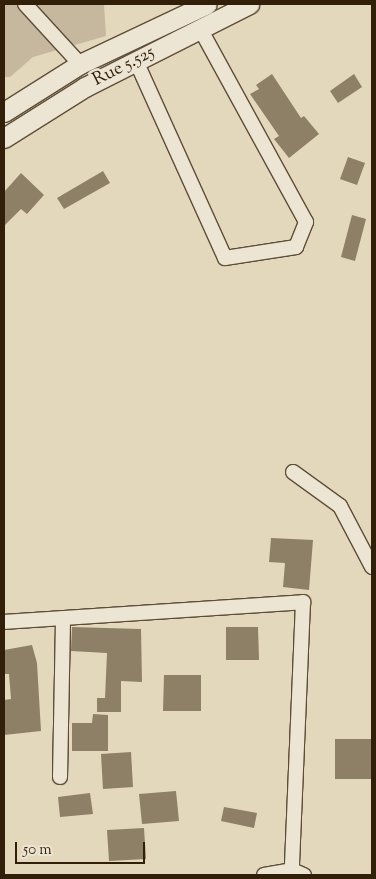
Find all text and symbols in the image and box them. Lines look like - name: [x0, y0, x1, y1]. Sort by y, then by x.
- street label: Rue 5.525: [90, 42, 158, 92]
- scale bar: [18, 832, 148, 864]
- text: 50 m: [23, 840, 52, 861]

